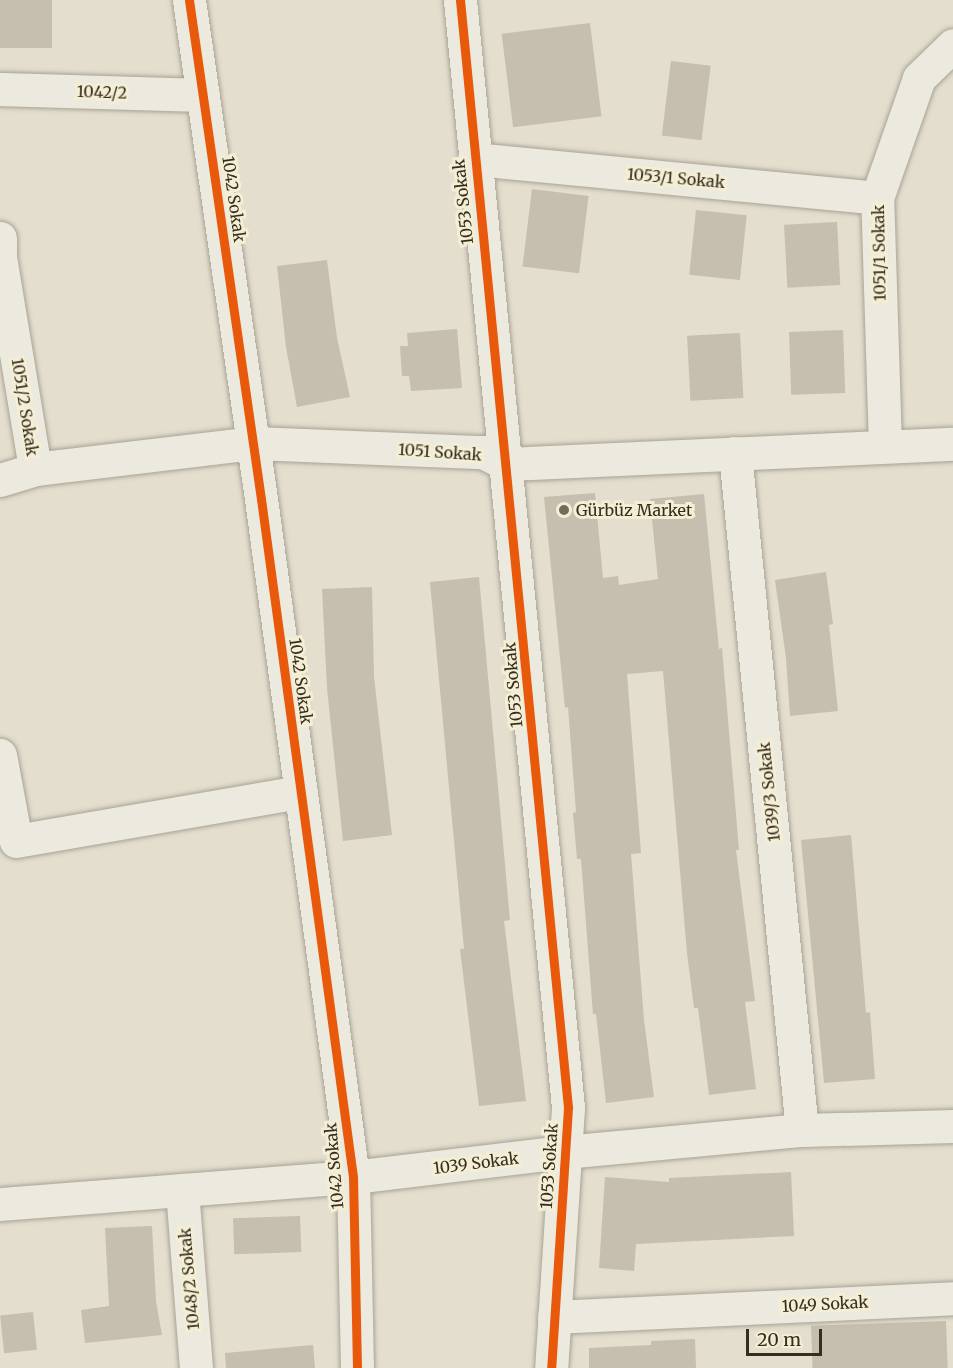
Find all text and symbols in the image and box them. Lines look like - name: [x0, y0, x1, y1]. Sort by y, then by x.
- street label: 1042/2: [77, 82, 127, 102]
- street label: 1042 Sokak: [218, 155, 250, 243]
- street label: 1053 Sokak: [449, 158, 477, 246]
- street label: 1053/1 Sokak: [626, 164, 726, 192]
- street label: 1051/1 Sokak: [869, 205, 889, 301]
- street label: 1051/2 Sokak: [8, 357, 42, 457]
- street label: 1051 Sokak: [398, 440, 482, 464]
- place label: Gürbüz Market: [576, 500, 692, 520]
- marker: Gürbüz Market: [557, 503, 571, 517]
- street label: 1042 Sokak: [285, 637, 317, 725]
- street label: 1053 Sokak: [500, 641, 526, 729]
- street label: 1039/3 Sokak: [754, 741, 784, 843]
- street label: 1042 Sokak: [321, 1122, 347, 1210]
- street label: 1053 Sokak: [536, 1123, 562, 1209]
- street label: 1039 Sokak: [432, 1148, 520, 1178]
- street label: 1048/2 Sokak: [175, 1227, 203, 1331]
- street label: 1049 Sokak: [781, 1292, 869, 1316]
- scale bar: [749, 1317, 826, 1355]
- text: 20 m: [757, 1328, 801, 1351]

